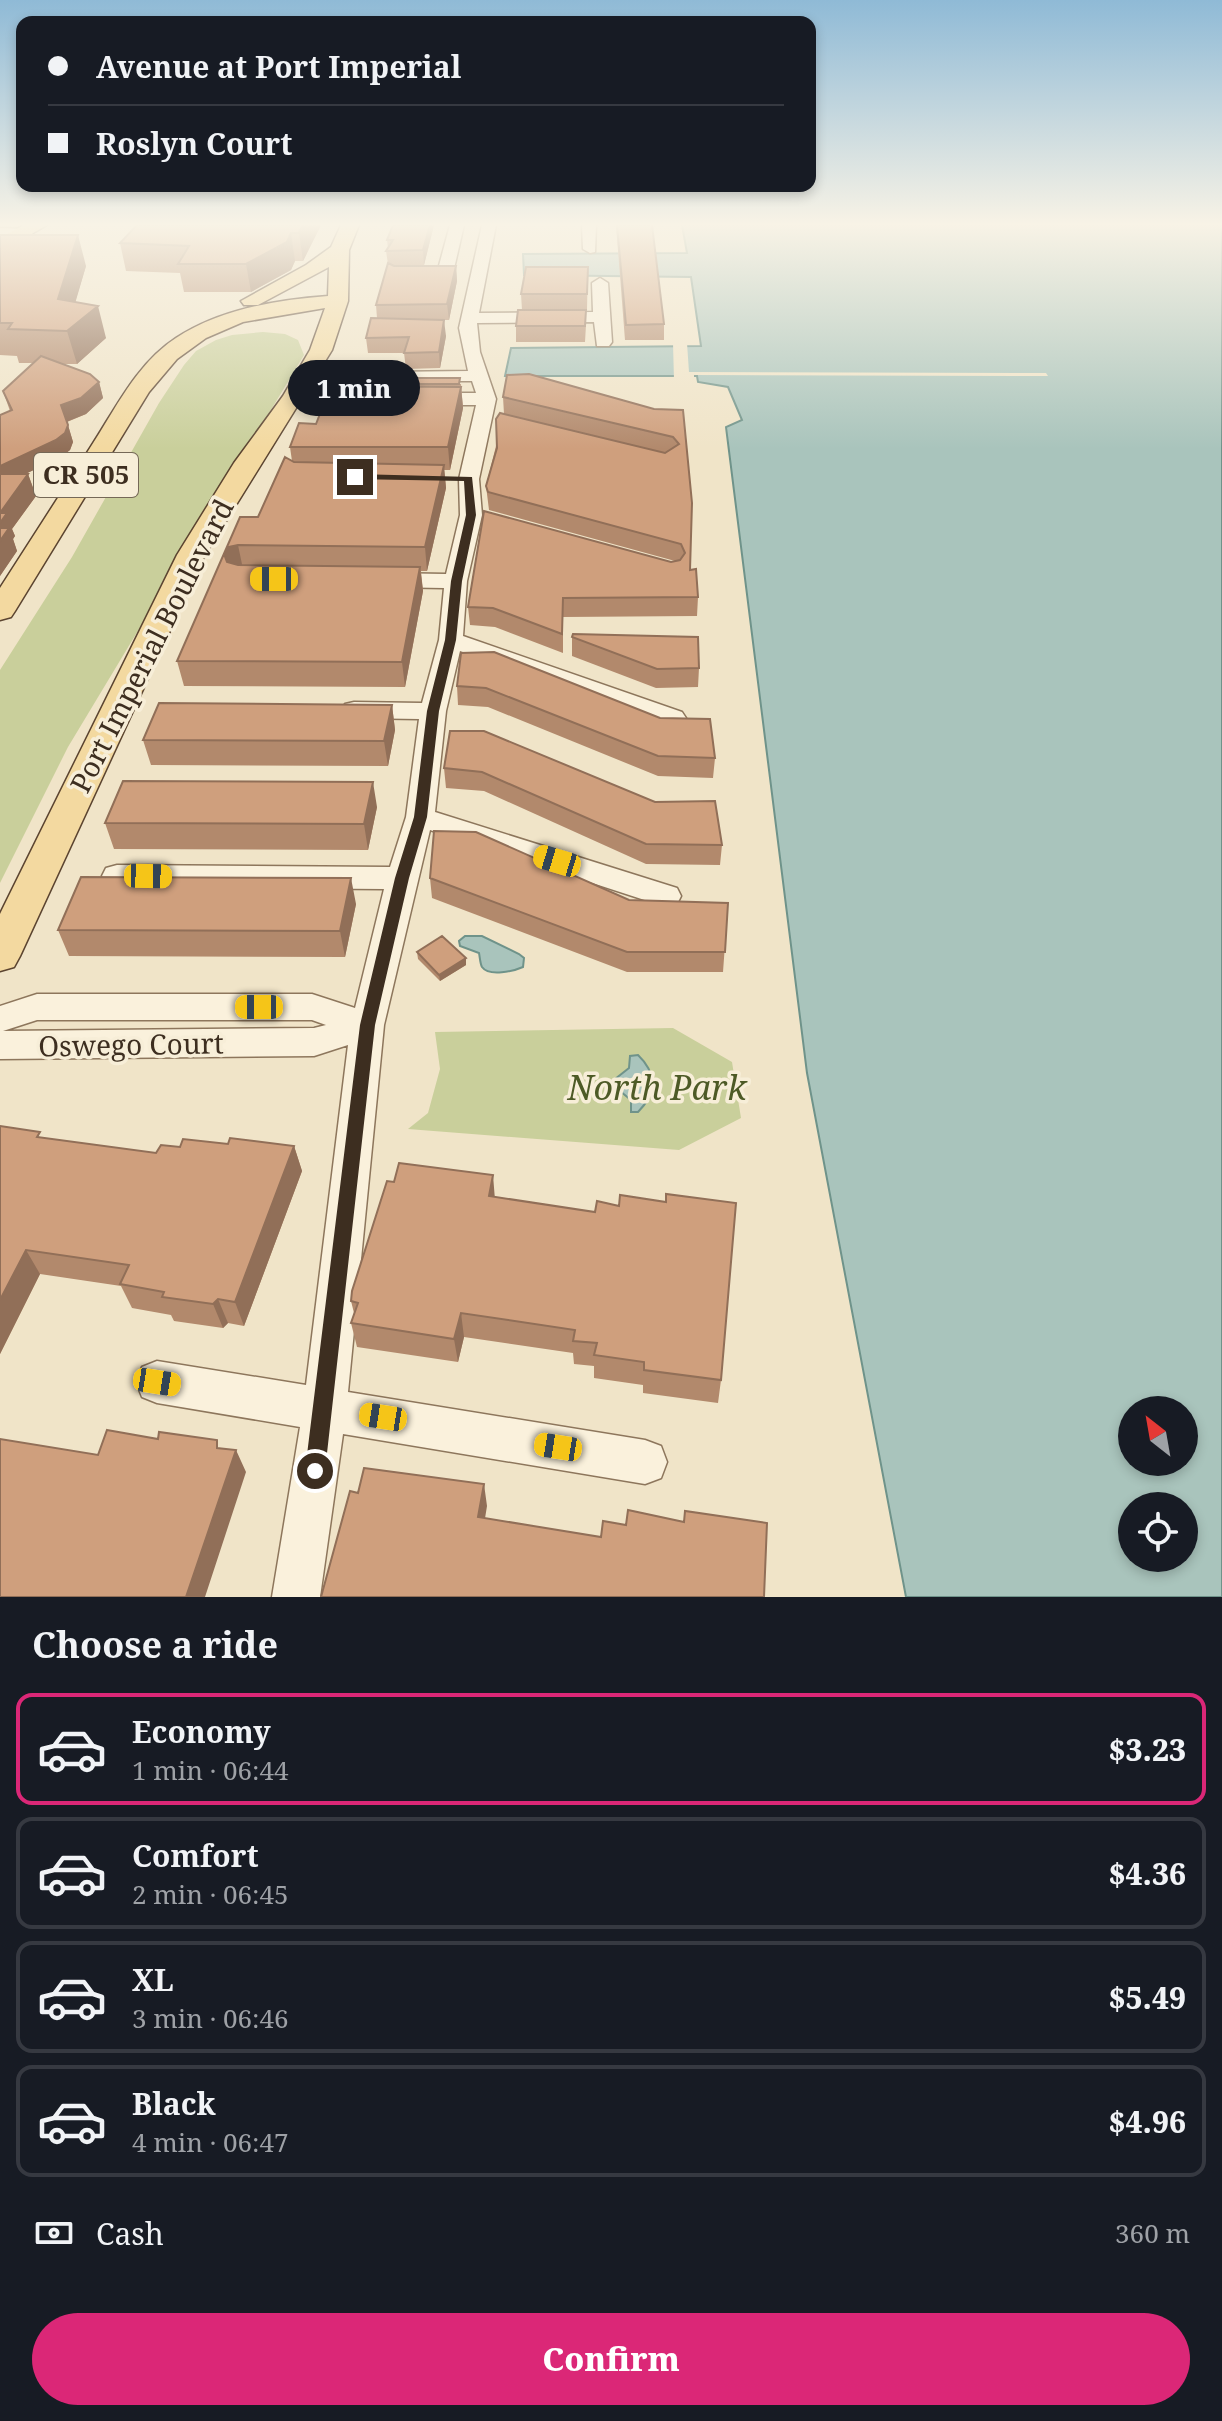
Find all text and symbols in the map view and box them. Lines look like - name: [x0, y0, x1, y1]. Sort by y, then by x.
- text: Avenue at Port Imperial: [96, 46, 461, 87]
- text: Roslyn Court: [96, 123, 292, 164]
- callout: 1 min: [289, 361, 421, 417]
- text: 1 min: [317, 370, 391, 406]
- road number: CR 505: [34, 453, 138, 497]
- route end: [337, 459, 373, 495]
- street label: Port Imperial Boulevard: [61, 492, 242, 799]
- car: [250, 567, 298, 591]
- car: [531, 843, 583, 879]
- car: [124, 864, 172, 888]
- car: [235, 995, 283, 1019]
- street label: Oswego Court: [38, 1023, 224, 1065]
- park label: North Park: [566, 1064, 748, 1110]
- car: [131, 1366, 183, 1398]
- north arrow: [1118, 1396, 1198, 1476]
- map controls: [1118, 1396, 1198, 1572]
- car: [357, 1401, 409, 1433]
- car: [532, 1431, 584, 1463]
- route start: [297, 1453, 333, 1489]
- button: locate: [1118, 1492, 1198, 1572]
- text: Choose a ride: [32, 1620, 278, 1669]
- text: Economy: [132, 1711, 271, 1752]
- icon: car: [36, 1713, 108, 1785]
- text: $3.23: [1109, 1729, 1186, 1770]
- text: 1 min · 06:44: [132, 1752, 289, 1788]
- text: Comfort: [132, 1835, 259, 1876]
- icon: car: [36, 1837, 108, 1909]
- text: $4.36: [1109, 1853, 1186, 1894]
- text: 2 min · 06:45: [132, 1876, 289, 1912]
- text: XL: [132, 1959, 174, 2000]
- icon: car: [36, 1961, 108, 2033]
- text: $5.49: [1109, 1977, 1186, 2018]
- text: 3 min · 06:46: [132, 2000, 289, 2036]
- text: Black: [132, 2083, 216, 2124]
- icon: car: [36, 2085, 108, 2157]
- text: $4.96: [1109, 2101, 1186, 2142]
- text: 4 min · 06:47: [132, 2124, 289, 2160]
- icon: cash: [32, 2211, 76, 2255]
- text: Cash: [96, 2213, 164, 2254]
- text: 360 m: [1115, 2215, 1190, 2251]
- button: Confirm: [32, 2313, 1190, 2405]

